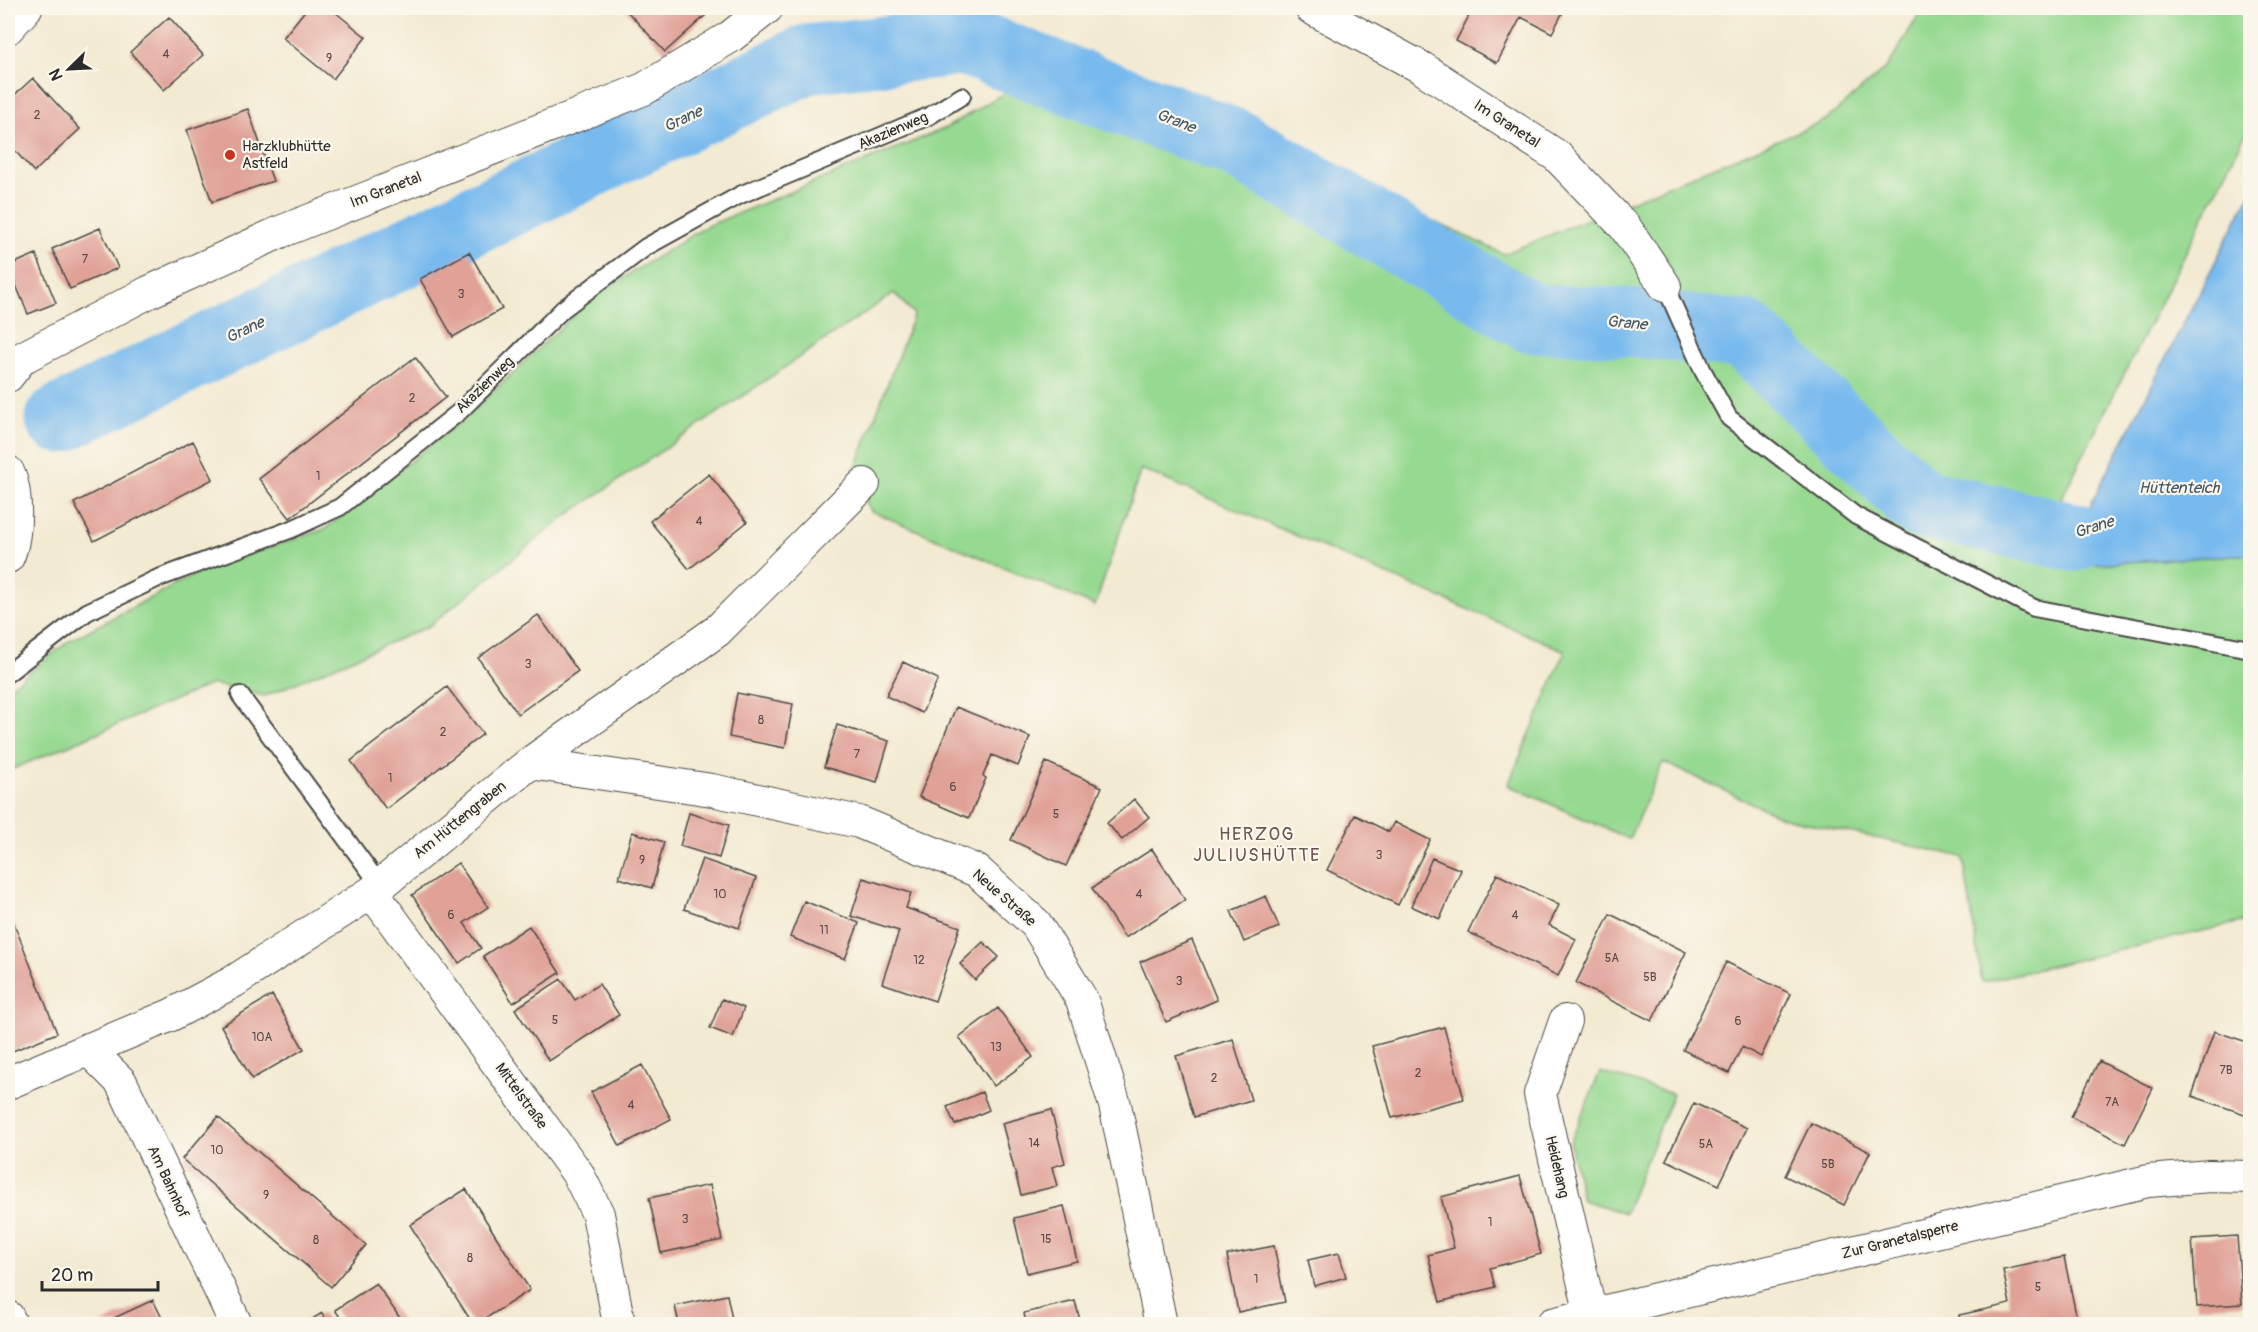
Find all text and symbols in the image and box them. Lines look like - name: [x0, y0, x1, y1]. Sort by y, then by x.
- north arrow: [39, 39, 99, 99]
- house number: 4: [163, 47, 170, 62]
- house number: 9: [326, 51, 332, 66]
- text: N: [45, 66, 68, 84]
- street label: Im Granetal: [1470, 96, 1544, 152]
- water label: Grane: [661, 100, 707, 137]
- water label: Grane: [1154, 104, 1200, 138]
- house number: 2: [34, 108, 41, 123]
- street label: Akazienweg: [855, 108, 931, 154]
- place label: Harzklubhütte Astfeld: [242, 137, 331, 173]
- marker: Harzklubhütte Astfeld: [223, 148, 237, 162]
- street label: Im Granetal: [348, 168, 424, 212]
- house number: 7: [82, 252, 89, 267]
- house number: 3: [458, 287, 465, 302]
- water label: Grane: [223, 311, 269, 348]
- water label: Grane: [1606, 311, 1650, 335]
- street label: Akazienweg: [452, 352, 518, 418]
- house number: 2: [409, 391, 416, 406]
- house number: 1: [316, 469, 320, 484]
- water label: Hüttenteich: [2139, 478, 2221, 498]
- water label: Grane: [2072, 511, 2118, 543]
- house number: 4: [696, 514, 703, 529]
- house number: 3: [525, 657, 532, 672]
- house number: 8: [758, 713, 764, 728]
- house number: 2: [440, 725, 447, 740]
- house number: 7: [854, 747, 861, 762]
- house number: 1: [388, 771, 392, 786]
- street label: Am Hüttengraben: [410, 777, 510, 863]
- house number: 6: [950, 780, 957, 795]
- house number: 5: [1053, 807, 1059, 822]
- district label: HERZOG JULIUSHÜTTE: [1193, 823, 1321, 867]
- house number: 3: [1376, 848, 1383, 863]
- house number: 9: [639, 853, 645, 868]
- street label: Neue Straße: [968, 865, 1040, 931]
- house number: 10: [714, 887, 726, 902]
- house number: 4: [1136, 887, 1143, 902]
- house number: 6: [448, 908, 455, 923]
- house number: 4: [1512, 908, 1519, 923]
- house number: 11: [819, 923, 829, 938]
- house number: 5A: [1605, 951, 1619, 966]
- house number: 12: [913, 953, 925, 968]
- house number: 5B: [1643, 970, 1657, 985]
- house number: 3: [1176, 974, 1183, 989]
- house number: 5: [552, 1013, 558, 1028]
- house number: 6: [1735, 1014, 1742, 1029]
- house number: 10A: [252, 1030, 273, 1045]
- house number: 13: [990, 1040, 1002, 1055]
- street label: Mittelstraße: [491, 1059, 552, 1133]
- house number: 7B: [2219, 1063, 2233, 1078]
- house number: 2: [1415, 1066, 1422, 1081]
- house number: 2: [1211, 1071, 1218, 1086]
- house number: 7A: [2105, 1095, 2119, 1110]
- house number: 4: [628, 1098, 635, 1113]
- street label: Heidehang: [1541, 1134, 1573, 1200]
- house number: 14: [1028, 1136, 1040, 1151]
- house number: 5A: [1699, 1137, 1713, 1152]
- street label: Am Bahnhof: [143, 1143, 193, 1221]
- house number: 10: [211, 1143, 223, 1158]
- house number: 5B: [1821, 1157, 1835, 1172]
- house number: 9: [263, 1188, 269, 1203]
- house number: 3: [682, 1212, 689, 1227]
- house number: 1: [1488, 1215, 1492, 1230]
- street label: Zur Granetalsperre: [1840, 1216, 1961, 1264]
- house number: 15: [1040, 1232, 1052, 1247]
- house number: 8: [313, 1233, 319, 1248]
- house number: 8: [467, 1251, 473, 1266]
- scale bar: [42, 1254, 158, 1292]
- text: 20 m: [51, 1264, 93, 1287]
- house number: 1: [1254, 1272, 1258, 1287]
- house number: 5: [2035, 1280, 2041, 1295]

